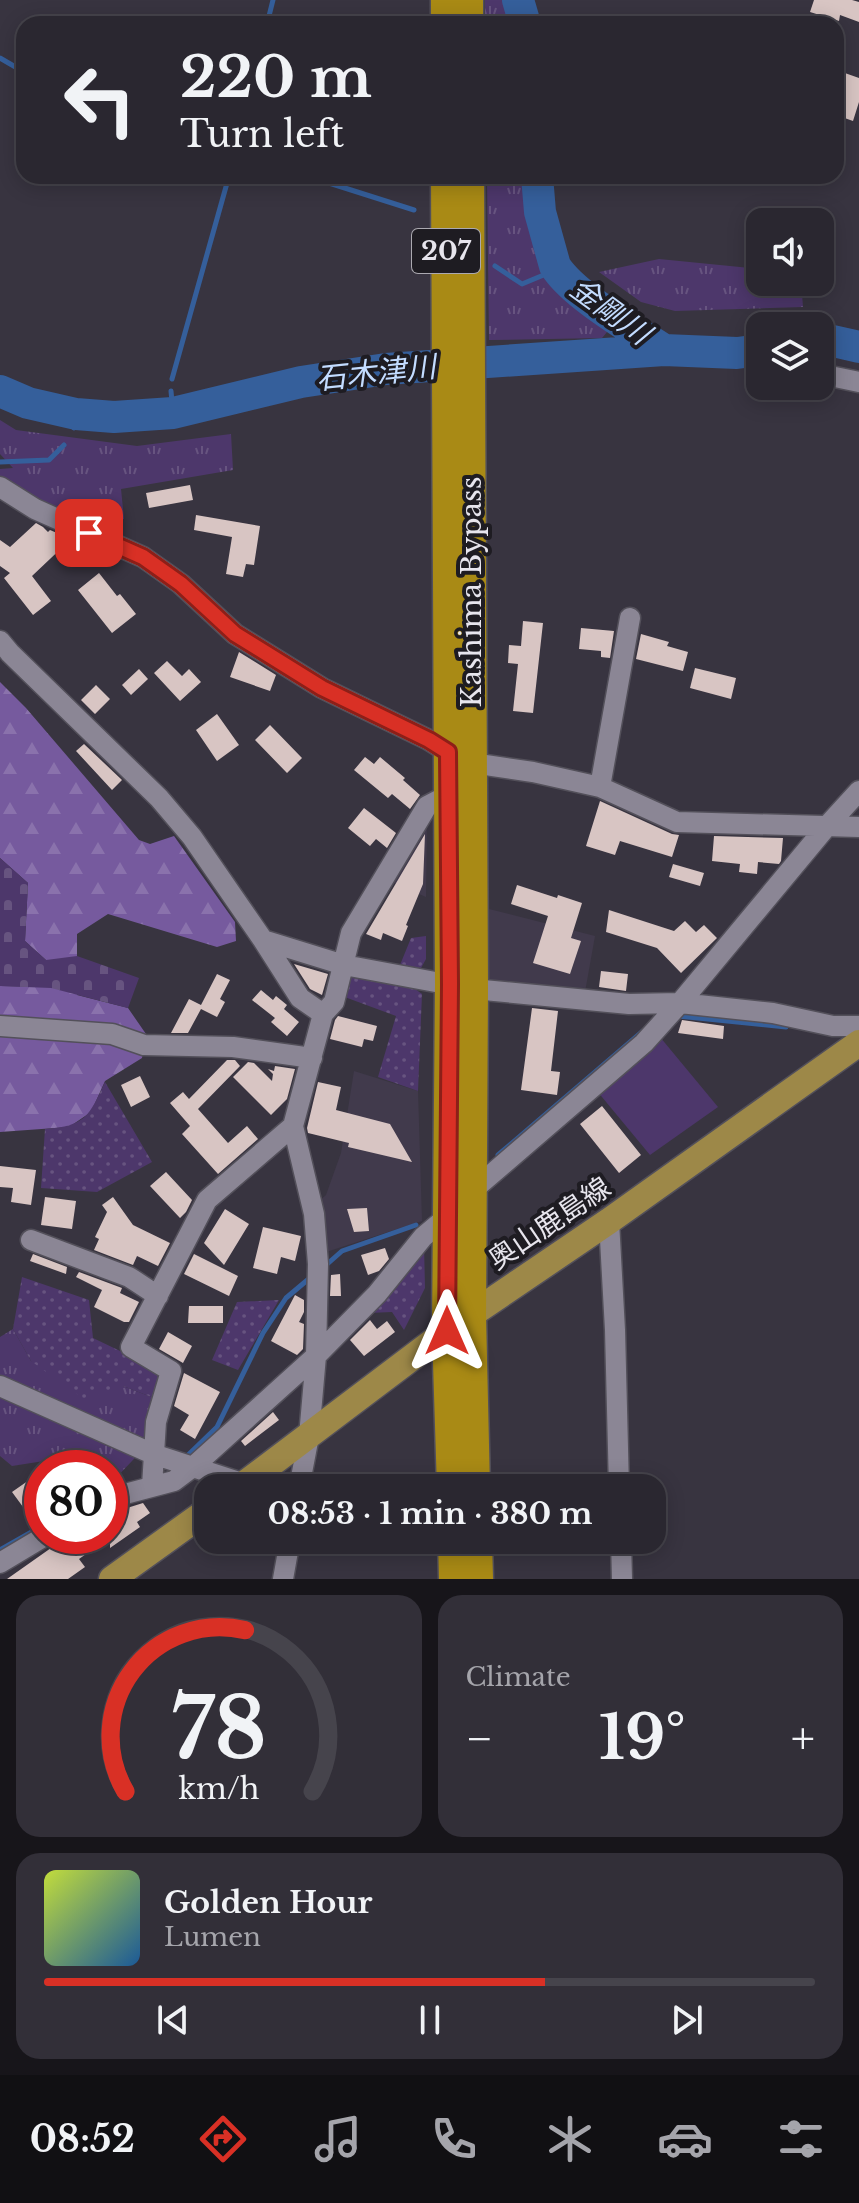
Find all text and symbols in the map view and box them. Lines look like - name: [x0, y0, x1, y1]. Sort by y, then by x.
- text: 220 m: [180, 43, 372, 112]
- icon: left: [48, 48, 152, 152]
- text: Turn left: [180, 112, 344, 157]
- map controls: [746, 208, 834, 400]
- button: sound: [746, 208, 834, 296]
- road number: 207: [412, 229, 480, 273]
- water label: 金剛川: [563, 269, 660, 354]
- button: layers: [746, 312, 834, 400]
- water label: 石木津川: [314, 348, 441, 397]
- street label: Kashima Bypass: [454, 477, 489, 707]
- pin: [55, 499, 123, 567]
- icon: arrive: [67, 511, 111, 555]
- street label: 奥山鹿島線: [481, 1170, 617, 1277]
- position arrow: [405, 1289, 489, 1373]
- speed limit sign: 80: [24, 1450, 128, 1554]
- text: 08:53 · 1 min · 380 m: [268, 1495, 592, 1532]
- text: Climate: [466, 1661, 571, 1693]
- text: 78: [171, 1677, 267, 1780]
- text: 19°: [599, 1701, 685, 1775]
- text: −: [466, 1711, 493, 1766]
- text: +: [791, 1711, 815, 1766]
- text: km/h: [178, 1771, 259, 1807]
- text: Golden Hour: [164, 1884, 373, 1921]
- text: Lumen: [164, 1921, 261, 1953]
- icon: previous: [151, 1998, 195, 2042]
- icon: pause: [408, 1998, 452, 2042]
- icon: next: [665, 1998, 709, 2042]
- icon: directions: [195, 2111, 251, 2167]
- icon: music: [310, 2111, 366, 2167]
- icon: phone: [426, 2111, 482, 2167]
- icon: climate: [542, 2111, 598, 2167]
- icon: car: [657, 2111, 713, 2167]
- icon: filters: [773, 2111, 829, 2167]
- text: 08:52: [30, 2117, 135, 2162]

